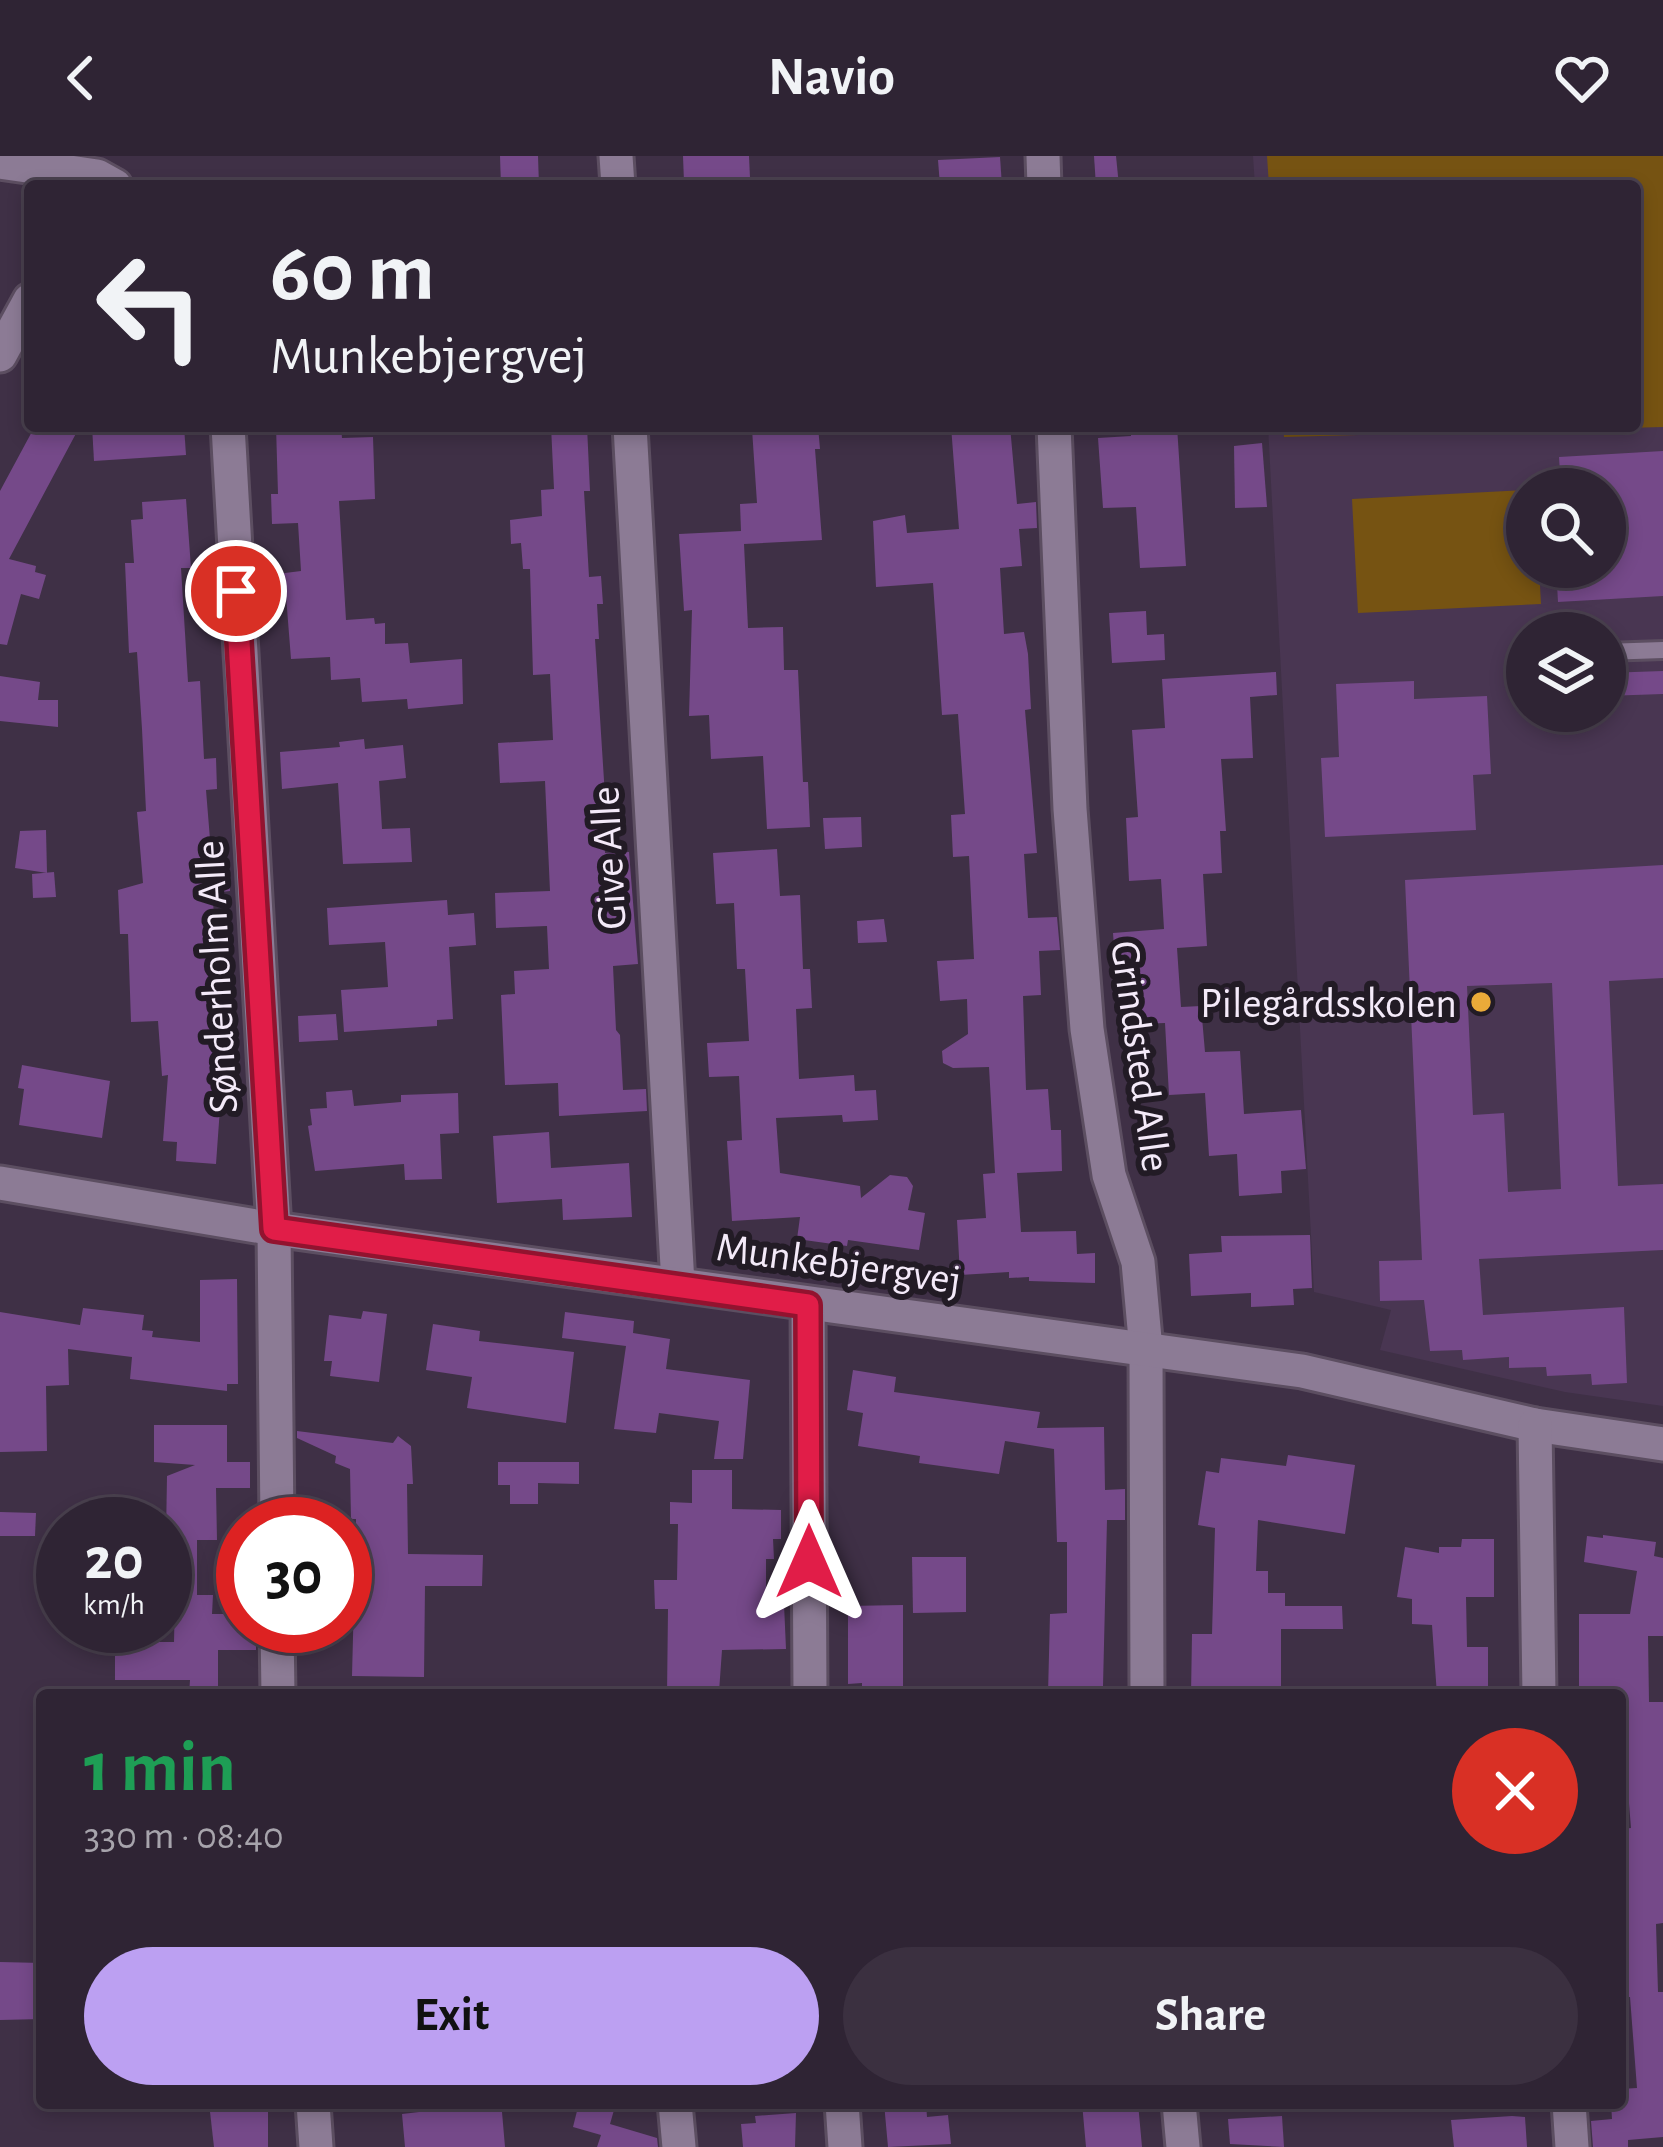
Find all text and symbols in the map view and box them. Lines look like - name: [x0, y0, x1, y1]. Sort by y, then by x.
- icon: back: [48, 45, 114, 111]
- icon: heart: [1549, 45, 1615, 111]
- text: Navio: [768, 51, 895, 105]
- icon: left: [72, 228, 228, 384]
- text: 60 m: [270, 232, 435, 316]
- text: Munkebjergvej: [270, 330, 587, 384]
- map controls: [1506, 468, 1626, 732]
- button: search: [1506, 468, 1626, 588]
- pin: [185, 540, 287, 642]
- icon: arrive: [203, 558, 269, 624]
- button: layers: [1506, 612, 1626, 732]
- street label: Give Alle: [584, 785, 634, 930]
- street label: Sønderholm Alle: [189, 839, 245, 1114]
- street label: Grindsted Alle: [1103, 938, 1177, 1174]
- place label: Pilegårdsskolen: [1200, 983, 1457, 1025]
- marker: Pilegårdsskolen: [1468, 989, 1494, 1015]
- street label: Munkebjergvej: [714, 1226, 964, 1302]
- speed limit sign: 30: [216, 1497, 372, 1653]
- position arrow: [746, 1499, 872, 1625]
- text: 20: [84, 1530, 144, 1590]
- text: km/h: [83, 1590, 145, 1620]
- button: close: [1452, 1728, 1578, 1854]
- text: 1 min: [84, 1732, 236, 1804]
- text: 330 m · 08:40: [84, 1817, 284, 1856]
- button: Exit: [84, 1947, 819, 2085]
- button: Share: [843, 1947, 1578, 2085]

